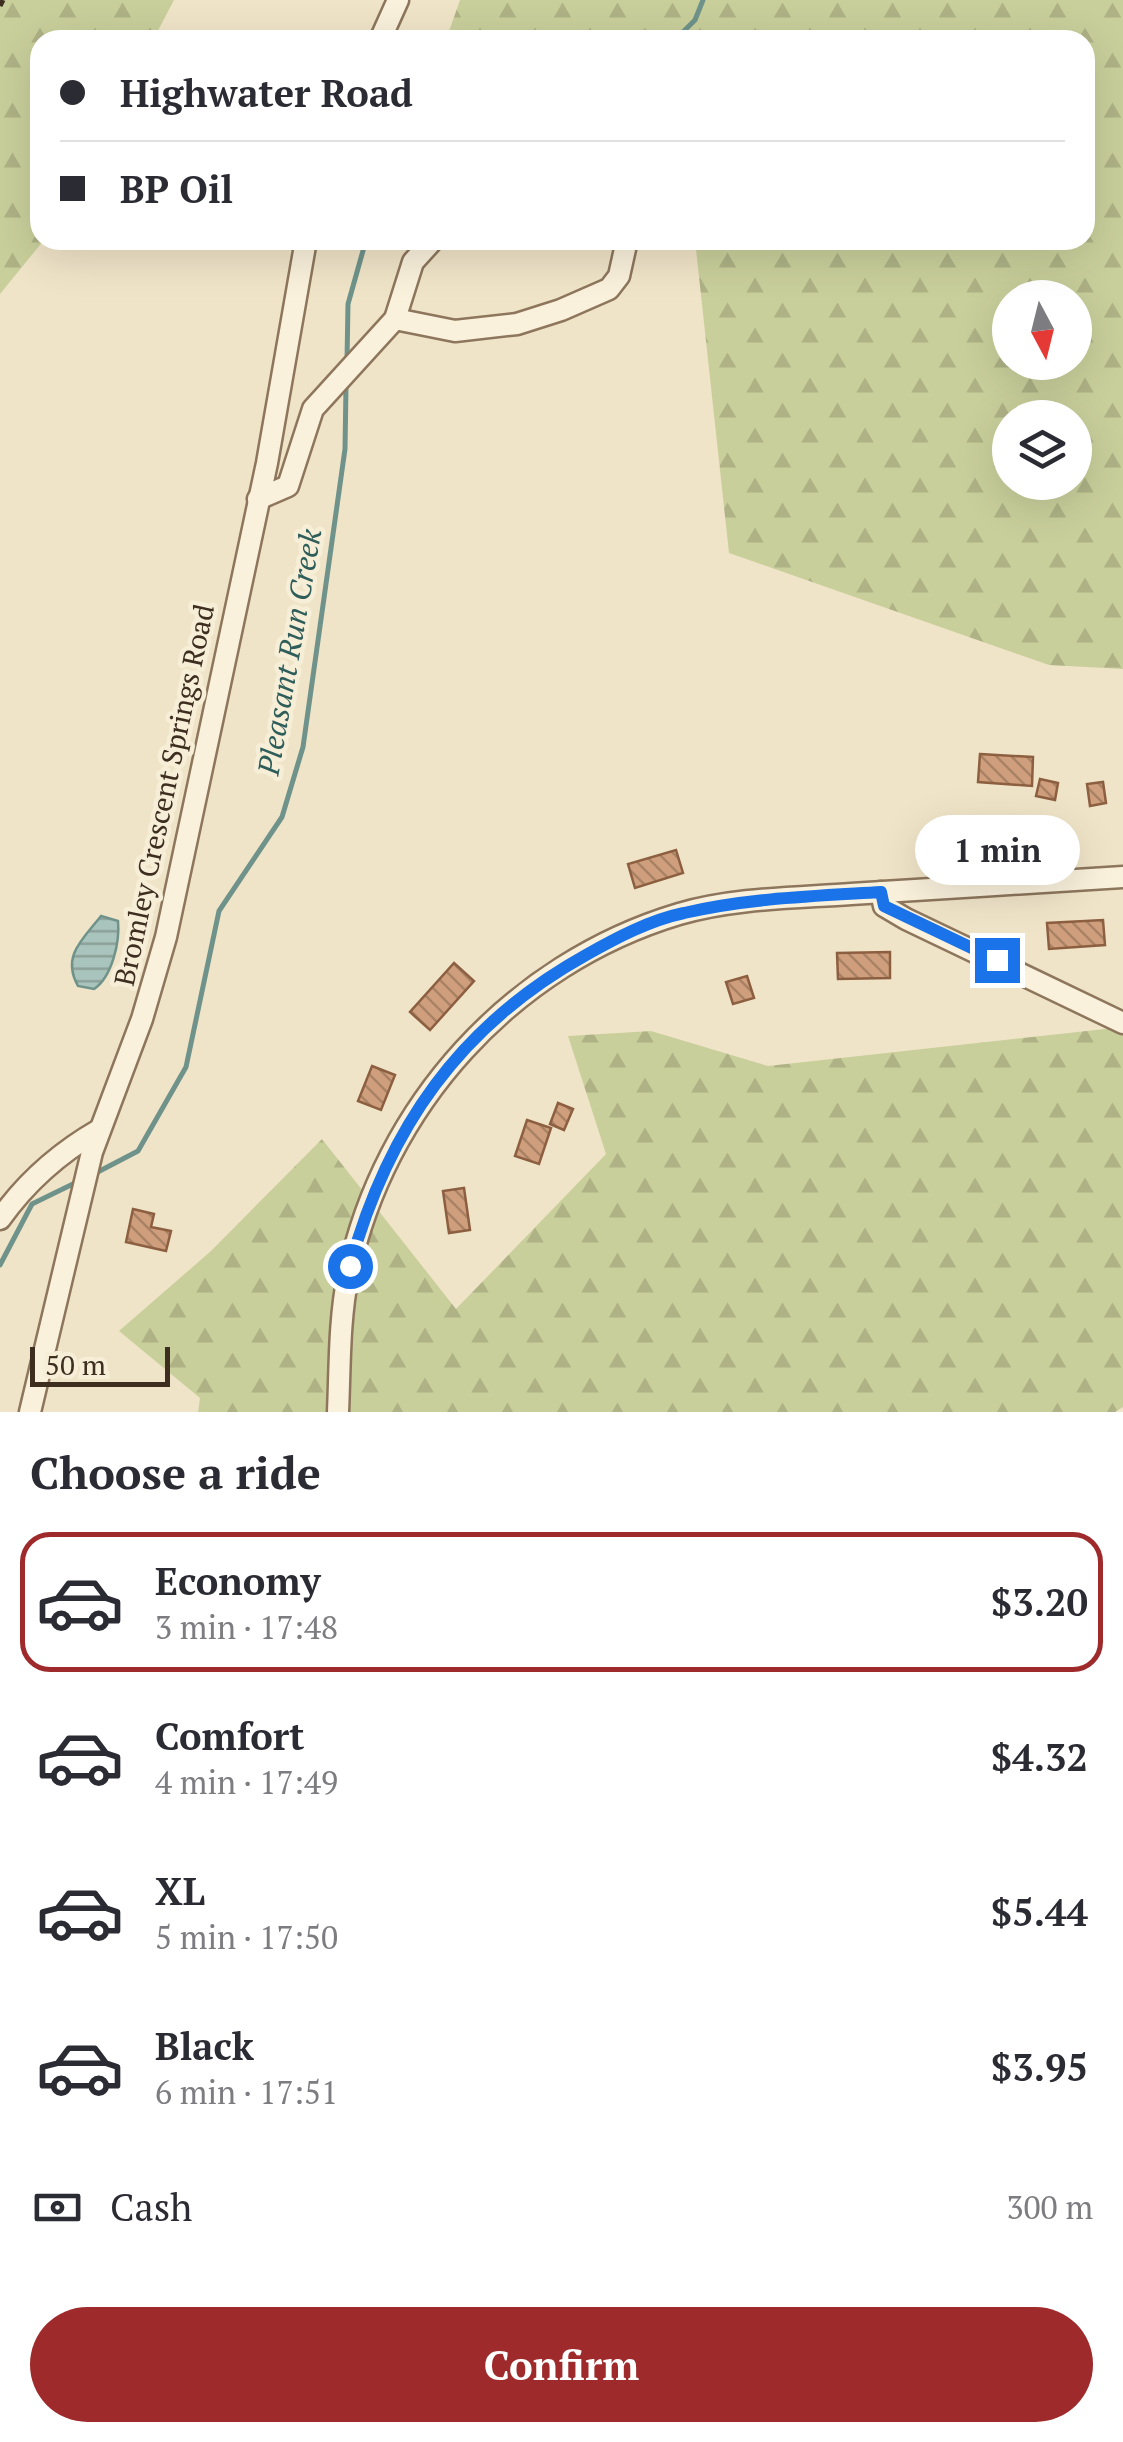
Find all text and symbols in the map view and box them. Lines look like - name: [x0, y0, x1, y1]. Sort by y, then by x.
- text: Highwater Road: [120, 68, 413, 118]
- text: BP Oil: [120, 164, 233, 214]
- north arrow: [992, 280, 1092, 380]
- map controls: [992, 280, 1092, 500]
- button: layers: [992, 400, 1092, 500]
- water label: Pleasant Run Creek: [248, 525, 330, 779]
- street label: Bromley Crescent Springs Road: [105, 601, 222, 989]
- callout: 1 min: [914, 815, 1080, 885]
- text: 1 min: [954, 829, 1041, 871]
- route end: [975, 938, 1020, 983]
- route start: [328, 1244, 373, 1289]
- scale bar: [30, 1342, 170, 1386]
- text: 50 m: [45, 1346, 106, 1383]
- text: Choose a ride: [30, 1442, 321, 1502]
- text: Economy: [155, 1556, 321, 1606]
- icon: car: [35, 1557, 125, 1647]
- text: $3.20: [991, 1577, 1088, 1627]
- text: 3 min · 17:48: [155, 1606, 338, 1648]
- text: Comfort: [155, 1711, 304, 1761]
- icon: car: [35, 1712, 125, 1802]
- text: $4.32: [991, 1732, 1088, 1782]
- text: 4 min · 17:49: [155, 1761, 338, 1803]
- text: XL: [155, 1866, 205, 1916]
- icon: car: [35, 1867, 125, 1957]
- text: $5.44: [991, 1887, 1088, 1937]
- text: 5 min · 17:50: [155, 1916, 338, 1958]
- text: Black: [155, 2021, 254, 2071]
- icon: car: [35, 2022, 125, 2112]
- text: $3.95: [991, 2042, 1088, 2092]
- text: 6 min · 17:51: [155, 2071, 338, 2113]
- icon: cash: [30, 2180, 85, 2235]
- text: Cash: [110, 2182, 192, 2232]
- text: 300 m: [1006, 2186, 1093, 2228]
- button: Confirm: [30, 2307, 1093, 2422]

